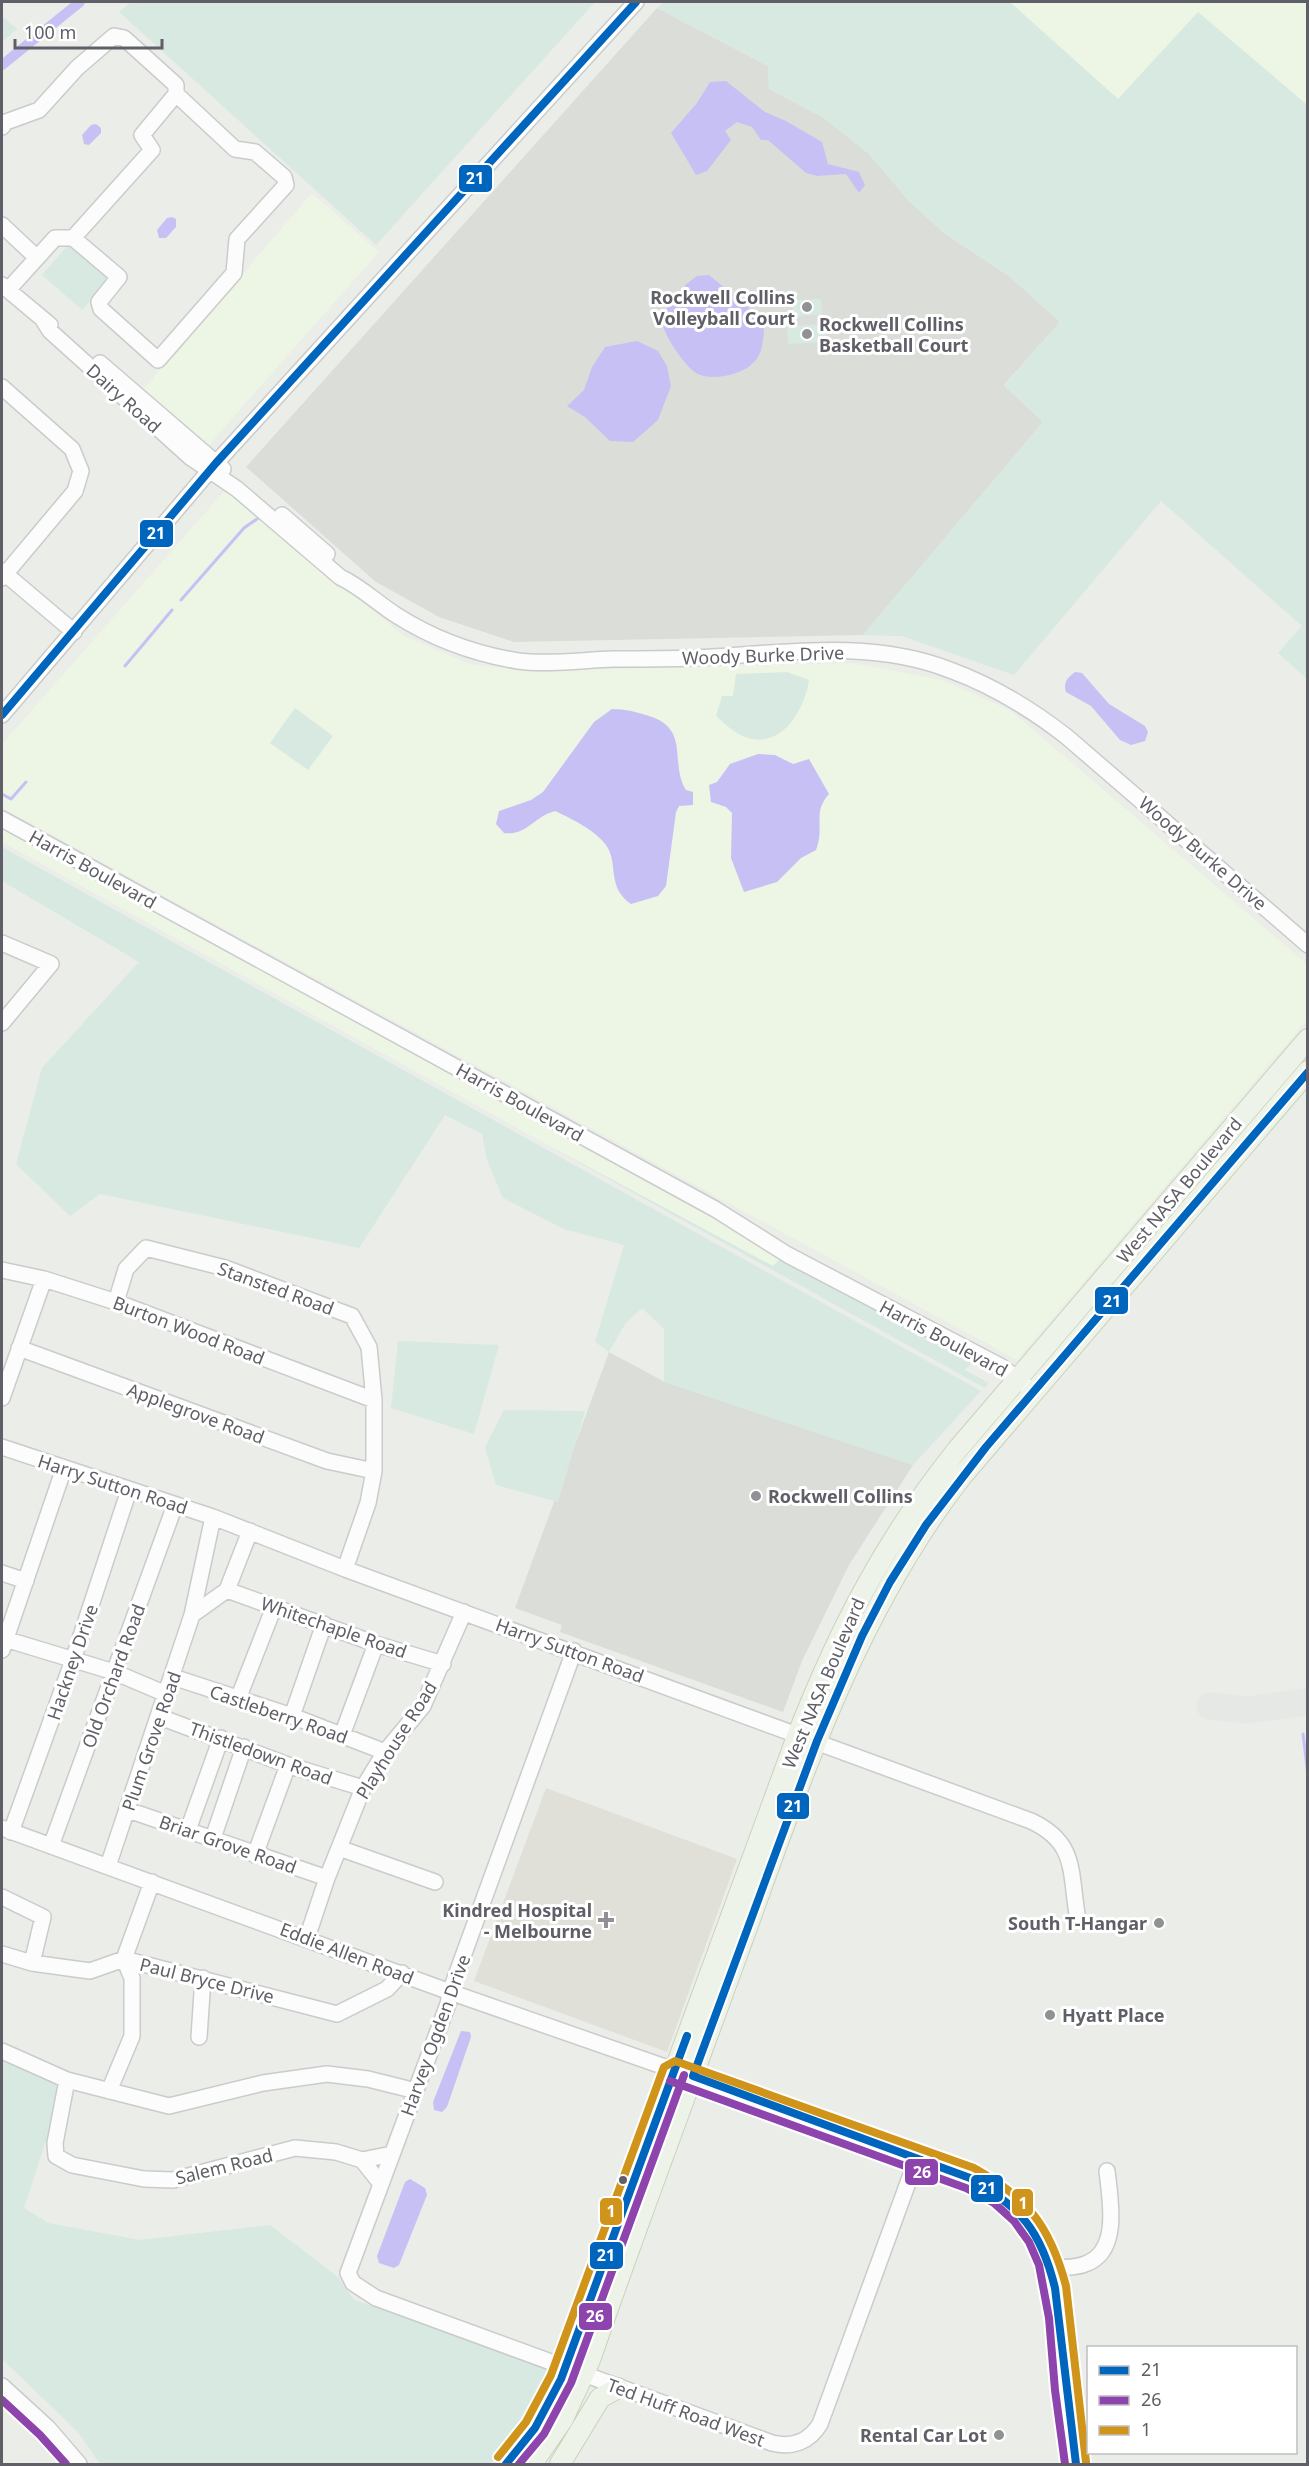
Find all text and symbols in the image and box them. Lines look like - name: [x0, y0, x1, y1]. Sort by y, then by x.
- scale bar: [15, 12, 162, 50]
- text: 100 m: [24, 20, 76, 44]
- line badge: 21: [458, 164, 493, 193]
- text: 21: [466, 167, 484, 189]
- place label: Rockwell Collins Volleyball Court: [650, 285, 795, 330]
- marker: Rockwell Collins Volleyball Court: [800, 300, 814, 314]
- place label: Rockwell Collins Basketball Court: [819, 312, 969, 357]
- marker: Rockwell Collins Basketball Court: [800, 327, 814, 341]
- street label: Dairy Road: [82, 358, 166, 438]
- line badge: 21: [139, 519, 174, 548]
- text: 21: [147, 522, 165, 544]
- street label: Woody Burke Drive: [681, 640, 845, 670]
- street label: Woody Burke Drive: [1134, 791, 1272, 915]
- street label: Harris Boulevard: [25, 824, 161, 914]
- street label: Harris Boulevard: [452, 1057, 588, 1147]
- street label: West NASA Boulevard: [1111, 1112, 1247, 1268]
- street label: Stansted Road: [215, 1256, 337, 1320]
- line badge: 21: [1094, 1286, 1129, 1315]
- street label: Burton Wood Road: [110, 1290, 268, 1370]
- text: 21: [1103, 1290, 1121, 1312]
- street label: Harris Boulevard: [876, 1294, 1012, 1382]
- street label: Applegrove Road: [124, 1377, 268, 1449]
- street label: Harry Sutton Road: [35, 1448, 191, 1520]
- place label: Rockwell Collins: [768, 1484, 913, 1508]
- marker: Rockwell Collins: [749, 1489, 763, 1503]
- street label: Whitechaple Road: [258, 1591, 410, 1663]
- street label: West NASA Boulevard: [776, 1594, 870, 1772]
- street label: Hackney Drive: [41, 1601, 103, 1723]
- street label: Old Orchard Road: [76, 1601, 150, 1751]
- street label: Harry Sutton Road: [493, 1612, 647, 1688]
- street label: Plum Grove Road: [116, 1668, 186, 1814]
- street label: Playhouse Road: [350, 1677, 442, 1803]
- street label: Castleberry Road: [207, 1679, 351, 1749]
- street label: Thistledown Road: [186, 1716, 336, 1790]
- line badge: 21: [776, 1792, 810, 1820]
- text: 21: [784, 1795, 802, 1817]
- street label: Briar Grove Road: [156, 1809, 300, 1879]
- place label: Kindred Hospital - Melbourne: [442, 1898, 592, 1943]
- marker: Kindred Hospital - Melbourne: [597, 1911, 615, 1929]
- place label: South T-Hangar: [1008, 1911, 1147, 1935]
- street label: Eddie Allen Road: [277, 1916, 417, 1990]
- marker: South T-Hangar: [1152, 1916, 1166, 1930]
- street label: Harvey Ogden Drive: [395, 1951, 475, 2119]
- street label: Paul Bryce Drive: [137, 1952, 277, 2008]
- place label: Hyatt Place: [1062, 2003, 1165, 2027]
- marker: Hyatt Place: [1043, 2008, 1057, 2022]
- street label: Salem Road: [173, 2142, 275, 2190]
- line badge: 26: [904, 2158, 939, 2186]
- text: 26: [913, 2161, 931, 2183]
- unlabelled marker: [617, 2174, 629, 2186]
- line badge: 21: [970, 2174, 1004, 2203]
- text: 21: [978, 2177, 996, 2199]
- line badge: 1: [1011, 2188, 1034, 2217]
- text: 1: [1018, 2192, 1028, 2214]
- line badge: 1: [599, 2197, 623, 2226]
- text: 1: [606, 2200, 616, 2222]
- line badge: 21: [589, 2241, 624, 2270]
- text: 21: [597, 2244, 615, 2266]
- line badge: 26: [578, 2302, 613, 2331]
- text: 26: [586, 2305, 604, 2327]
- legend: [1087, 2346, 1297, 2454]
- text: 21: [1141, 2357, 1162, 2381]
- street label: Ted Huff Road West: [604, 2372, 768, 2452]
- text: 26: [1141, 2387, 1162, 2411]
- text: 1: [1141, 2417, 1151, 2441]
- place label: Rental Car Lot: [860, 2423, 987, 2447]
- marker: Rental Car Lot: [992, 2428, 1006, 2442]

